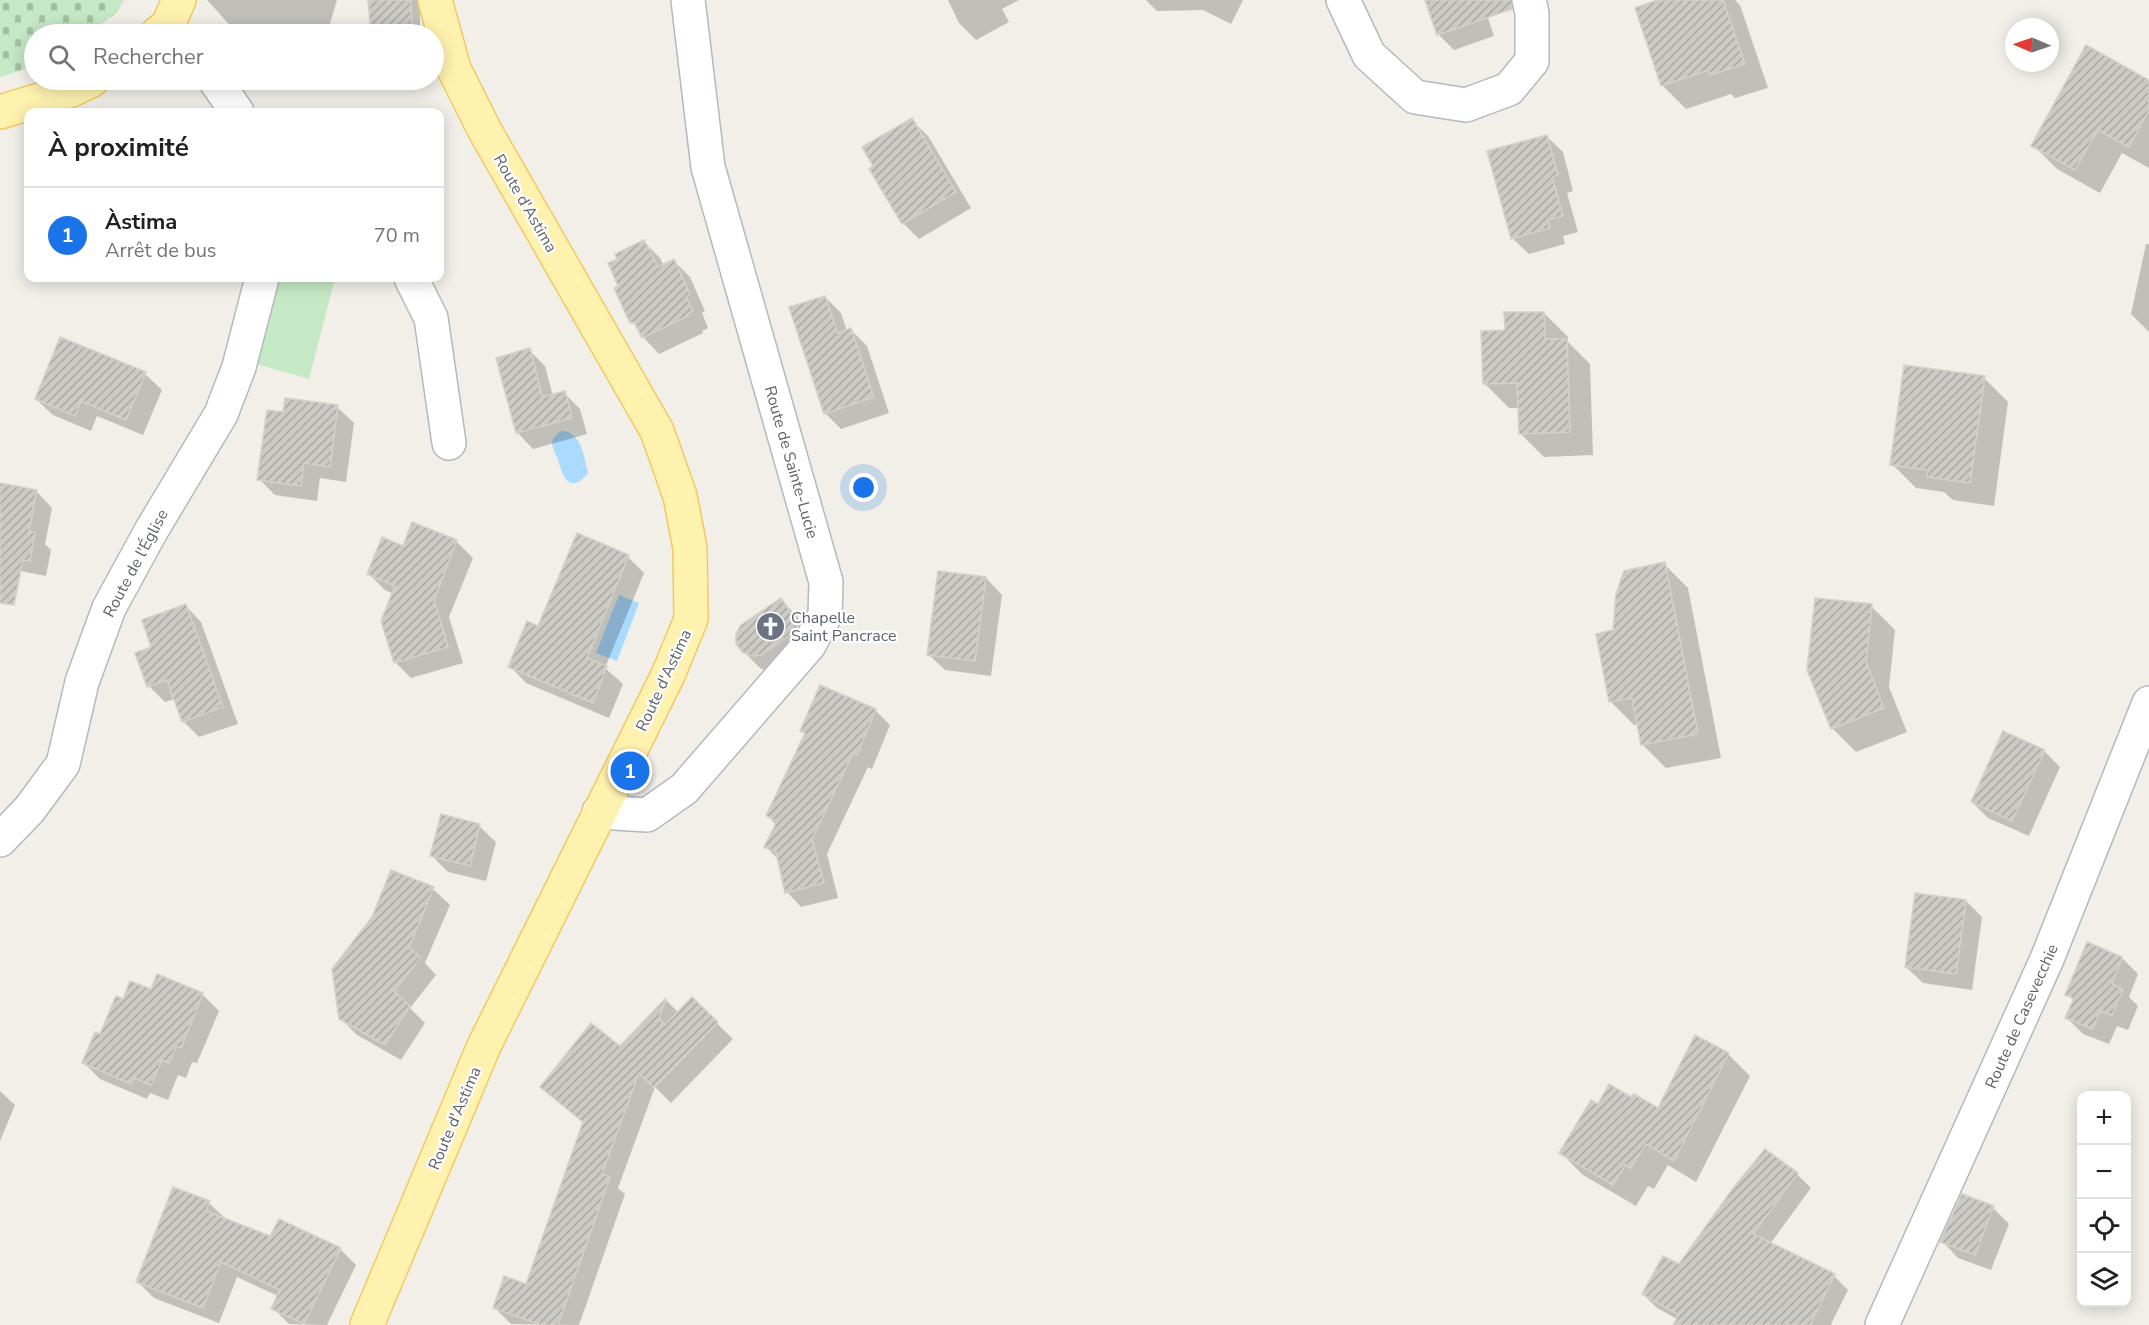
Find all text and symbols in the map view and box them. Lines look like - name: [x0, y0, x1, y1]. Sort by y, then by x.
- north arrow: [2005, 18, 2059, 72]
- search box: [24, 24, 444, 90]
- icon: search: [45, 41, 78, 74]
- text: Rechercher: [93, 42, 204, 72]
- text: À proximité: [48, 130, 189, 165]
- street label: Route d'Astima: [488, 150, 562, 257]
- text: Àstima: [105, 207, 177, 237]
- text: 1: [62, 222, 74, 249]
- text: 70 m: [374, 222, 420, 249]
- text: Arrêt de bus: [105, 237, 216, 264]
- street label: Route de Sainte-Lucie: [759, 383, 823, 541]
- your location: [849, 473, 878, 502]
- street label: Route de l'Église: [98, 506, 174, 621]
- place label: Chapelle Saint Pancrace: [791, 607, 896, 647]
- church icon: Chapelle Saint Pancrace: [754, 610, 786, 642]
- street label: Route d'Astima: [631, 626, 697, 735]
- pin: 1: [610, 748, 650, 794]
- street label: Route de Casevecchie: [1980, 941, 2064, 1092]
- street label: Route d'Astima: [423, 1063, 487, 1173]
- map controls: [2077, 1091, 2131, 1307]
- button: +: [2077, 1091, 2131, 1145]
- button: −: [2077, 1145, 2131, 1199]
- button: locate: [2077, 1199, 2131, 1253]
- button: layers: [2077, 1253, 2131, 1307]

